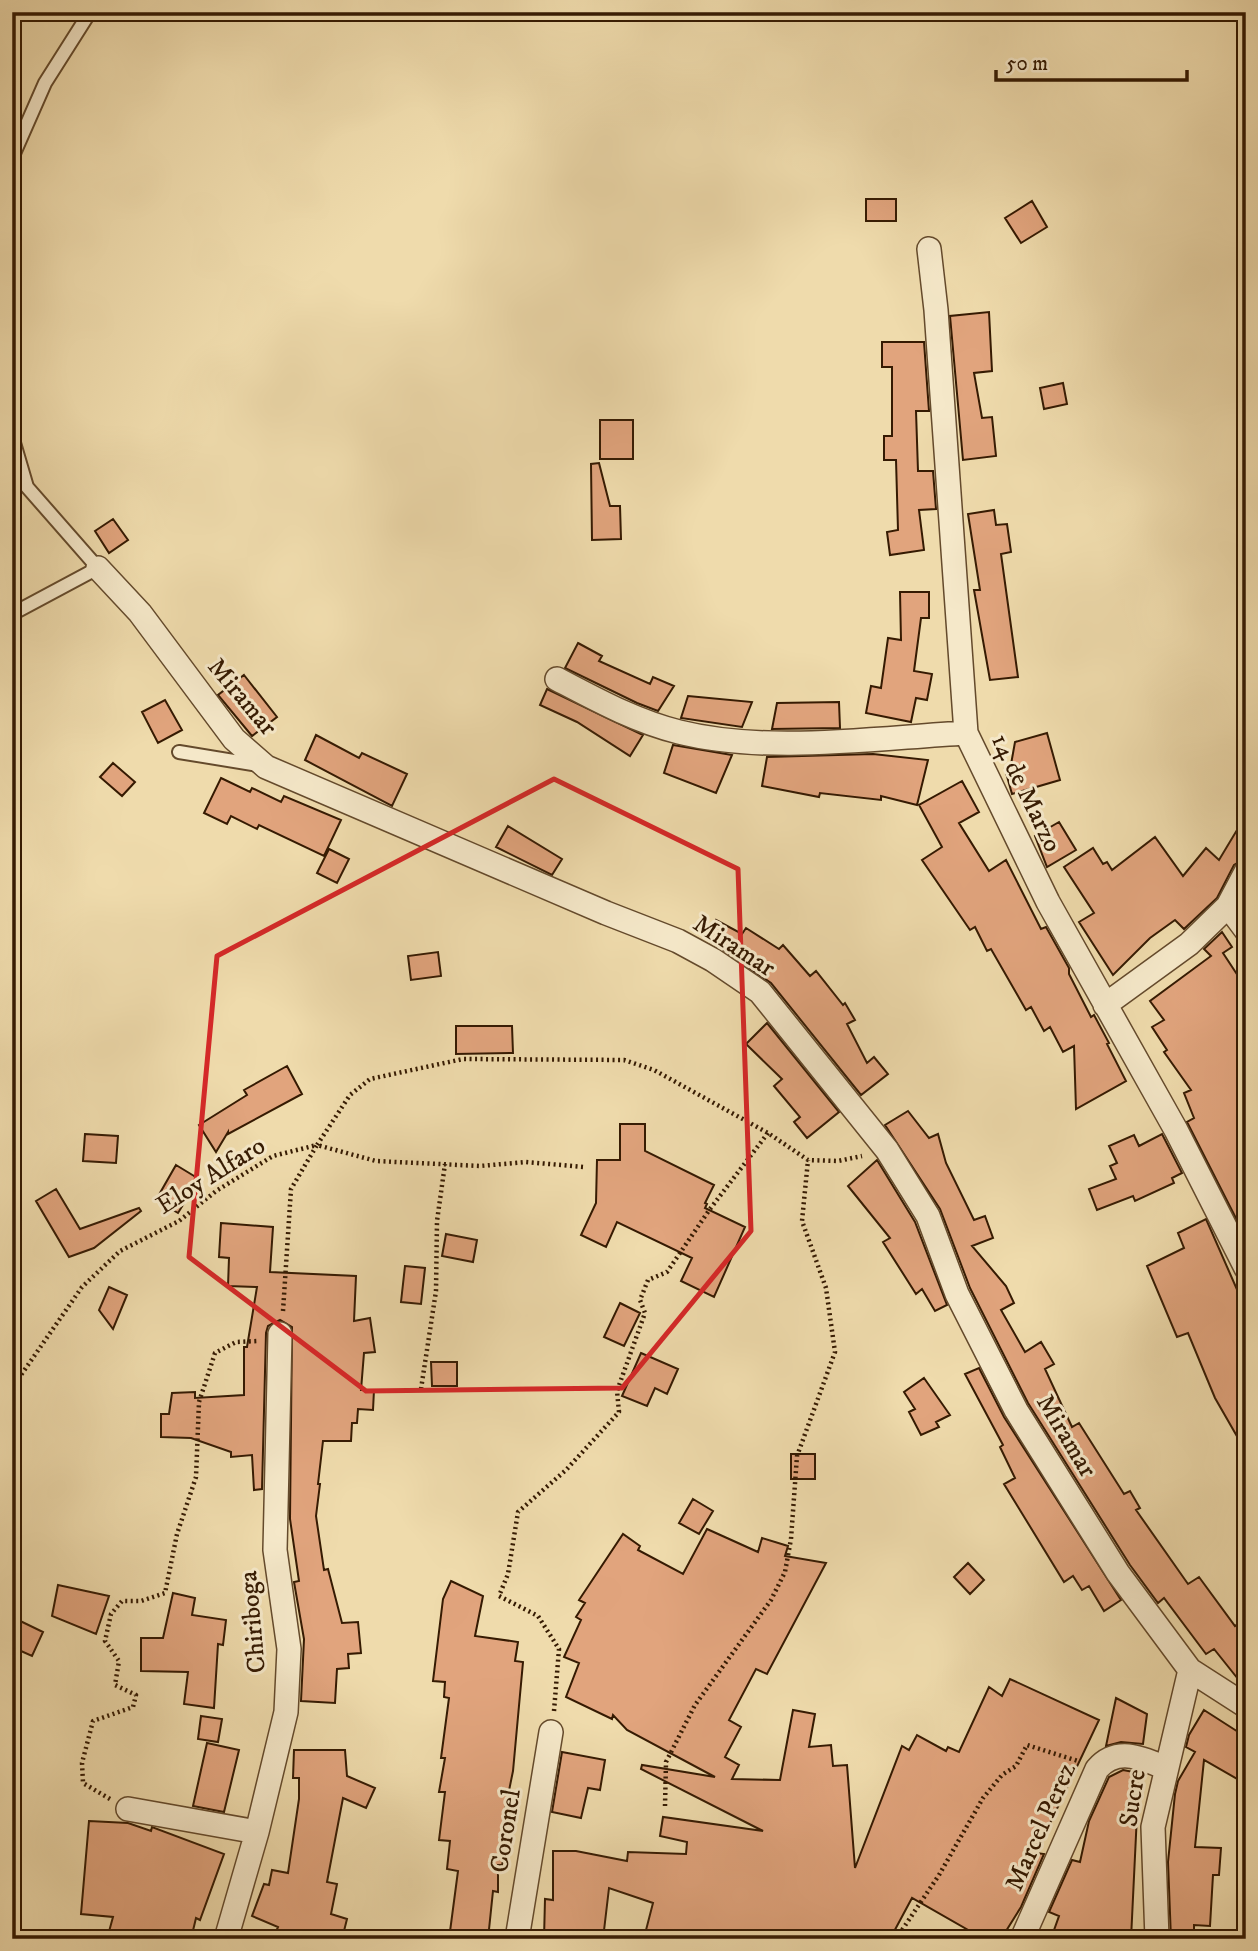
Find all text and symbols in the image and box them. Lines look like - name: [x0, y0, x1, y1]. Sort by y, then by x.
- scale bar: [996, 38, 1186, 82]
- text: 50 m: [1006, 51, 1048, 77]
- street label: Miramar: [200, 651, 284, 743]
- street label: 14 de Marzo: [983, 728, 1069, 858]
- street label: Miramar: [687, 907, 782, 985]
- street label: Eloy Alfaro: [150, 1129, 272, 1223]
- street label: Miramar: [1028, 1388, 1104, 1484]
- street label: Chiriboga: [232, 1569, 274, 1675]
- street label: Marcel Perez: [998, 1758, 1084, 1896]
- street label: Sucre: [1112, 1767, 1154, 1829]
- street label: Coronel: [483, 1787, 529, 1875]

